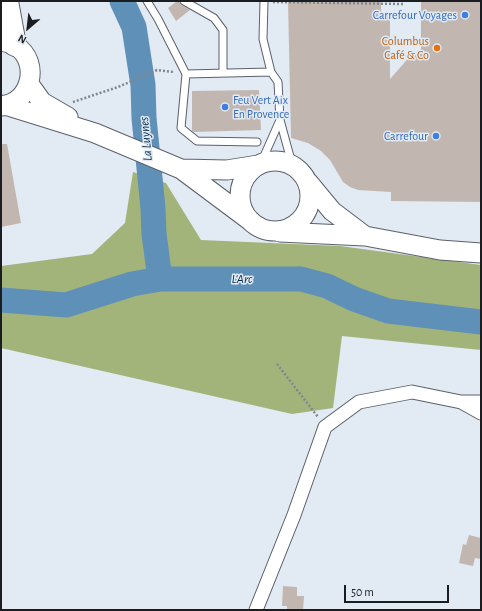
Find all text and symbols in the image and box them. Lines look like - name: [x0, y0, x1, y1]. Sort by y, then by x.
- north arrow: [8, 8, 48, 48]
- place label: Carrefour Voyages: [373, 8, 457, 22]
- marker: Carrefour Voyages: [460, 10, 470, 20]
- text: N: [16, 32, 28, 46]
- place label: Columbus Café & Co: [382, 34, 429, 62]
- marker: Columbus Café & Co: [432, 43, 442, 53]
- place label: Feu Vert Aix En Provence: [233, 93, 289, 121]
- marker: Feu Vert Aix En Provence: [220, 102, 230, 112]
- water label: La Luynes: [136, 116, 156, 162]
- place label: Carrefour: [384, 129, 428, 143]
- marker: Carrefour: [431, 131, 441, 141]
- water label: L'Arc: [232, 271, 252, 287]
- scale bar: [346, 577, 451, 603]
- text: 50 m: [351, 586, 374, 598]

